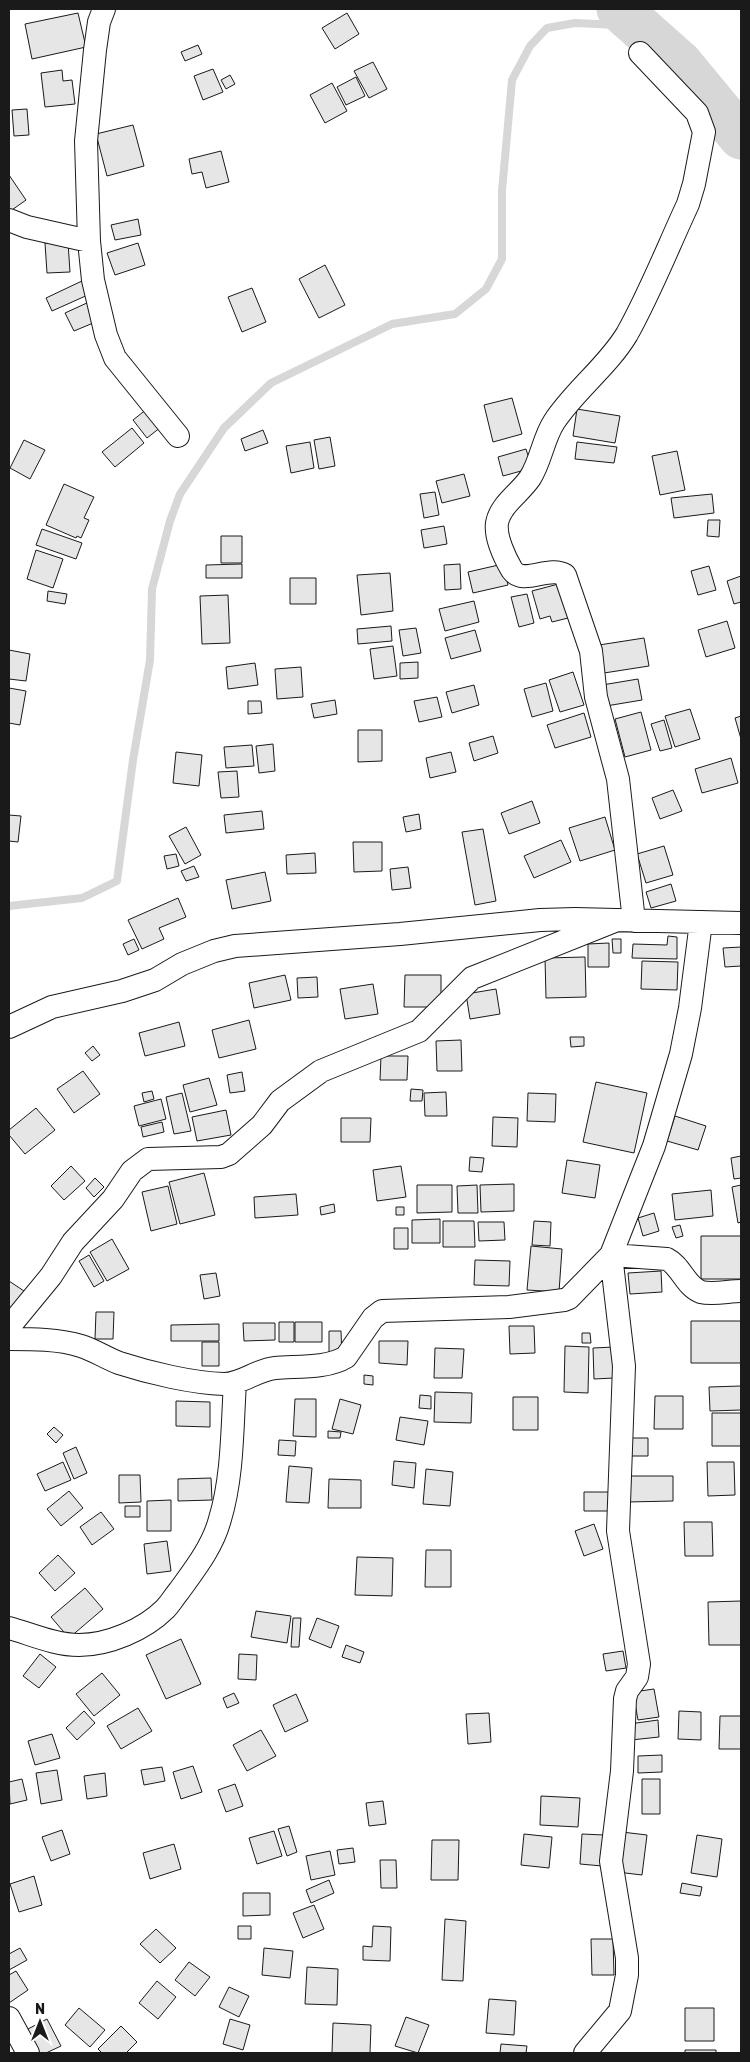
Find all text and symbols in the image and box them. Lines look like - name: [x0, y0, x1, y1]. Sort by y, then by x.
- north arrow: [15, 1997, 65, 2047]
- text: N: [35, 2001, 45, 2018]

